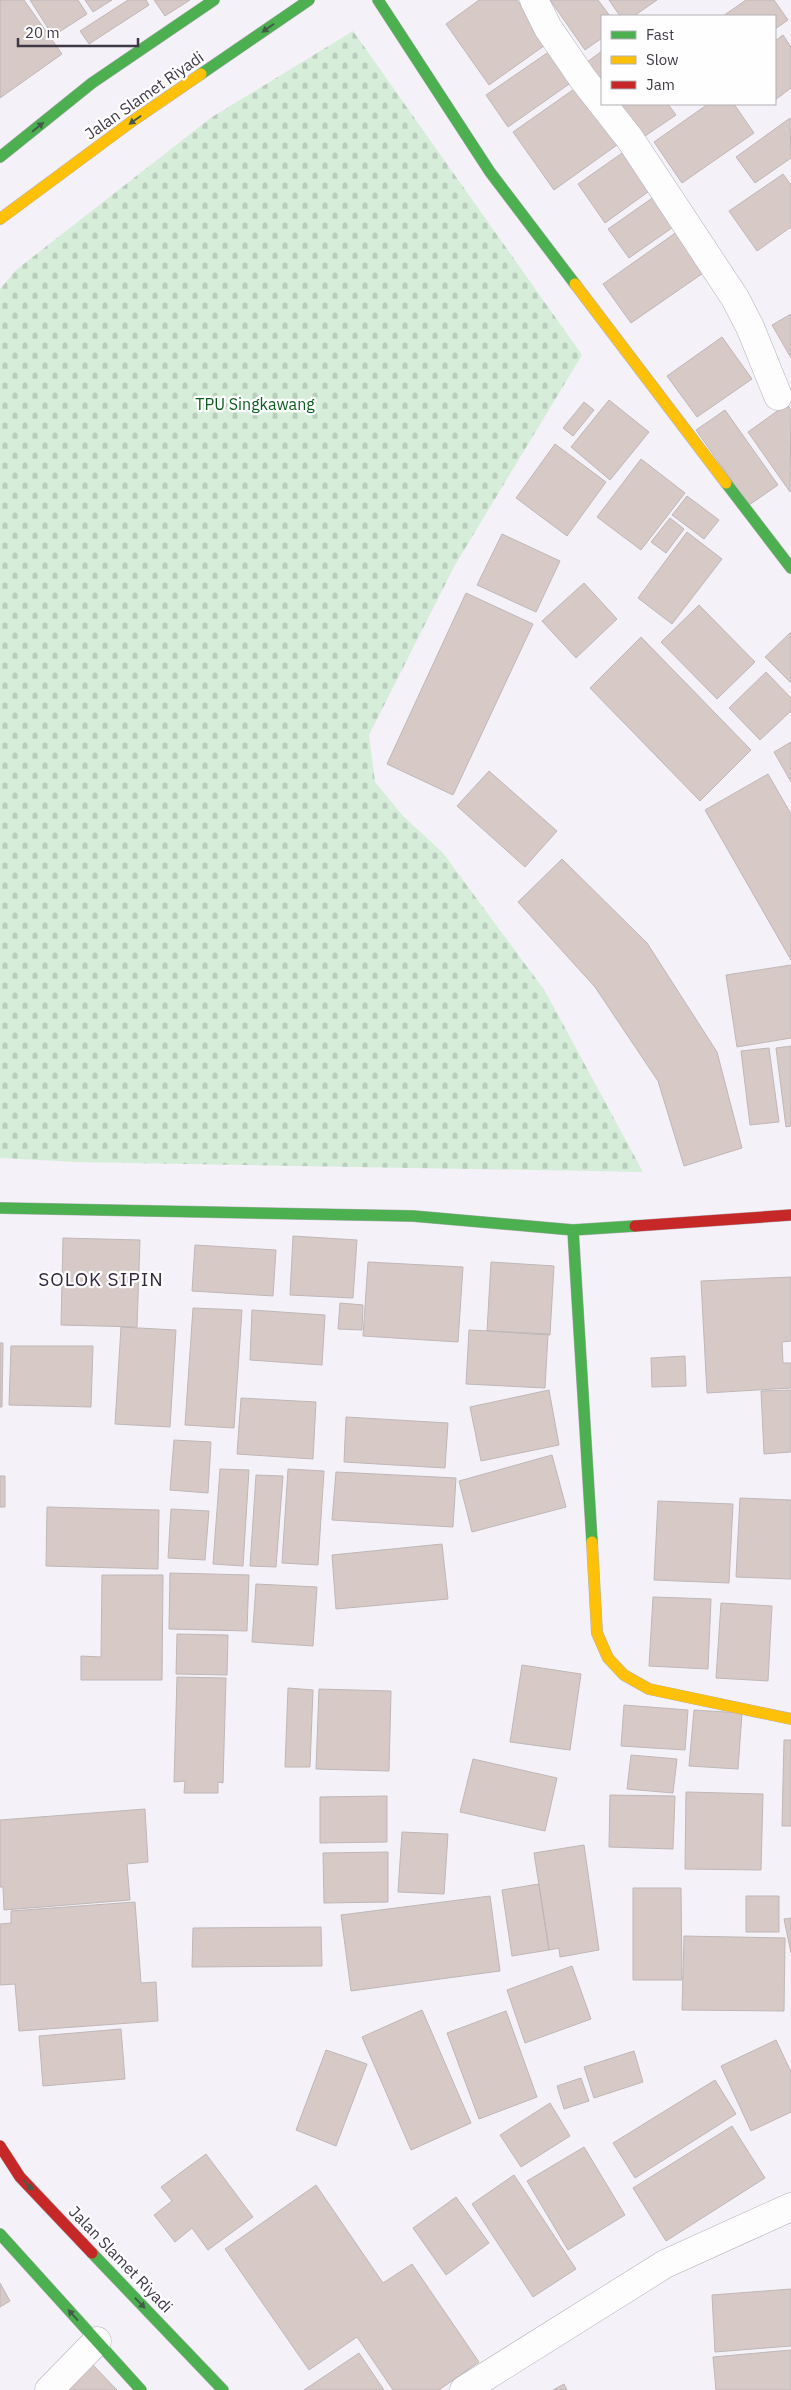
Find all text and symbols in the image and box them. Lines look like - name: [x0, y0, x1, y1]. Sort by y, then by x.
- scale bar: [18, 15, 138, 47]
- legend: [601, 15, 776, 105]
- text: 20 m: [25, 23, 60, 42]
- one-way arrow: [262, 23, 275, 33]
- text: Fast: [646, 25, 674, 44]
- street label: Jalan Slamet Riyadi: [81, 46, 207, 144]
- text: Slow: [646, 50, 679, 69]
- text: Jam: [646, 75, 675, 94]
- one-way arrow: [128, 115, 142, 125]
- one-way arrow: [31, 121, 44, 132]
- park label: TPU Singkawang: [195, 394, 315, 414]
- district label: SOLOK SIPIN: [38, 1267, 164, 1291]
- one-way arrow: [22, 2179, 34, 2191]
- street label: Jalan Slamet Riyadi: [65, 2201, 177, 2317]
- one-way arrow: [134, 2297, 146, 2309]
- one-way arrow: [67, 2309, 79, 2321]

